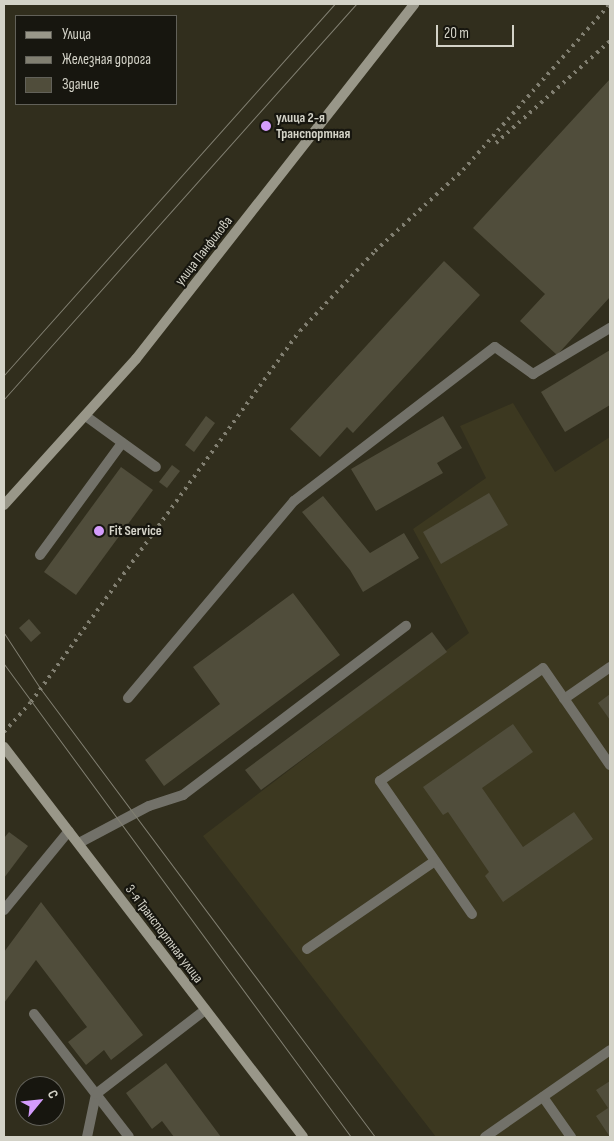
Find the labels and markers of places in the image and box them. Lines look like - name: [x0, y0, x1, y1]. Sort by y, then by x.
- place label: улица 2-я Транспортная: [276, 110, 350, 142]
- marker: улица 2-я Транспортная: [260, 120, 272, 132]
- place label: Fit Service: [109, 523, 162, 539]
- marker: Fit Service: [93, 525, 105, 537]

